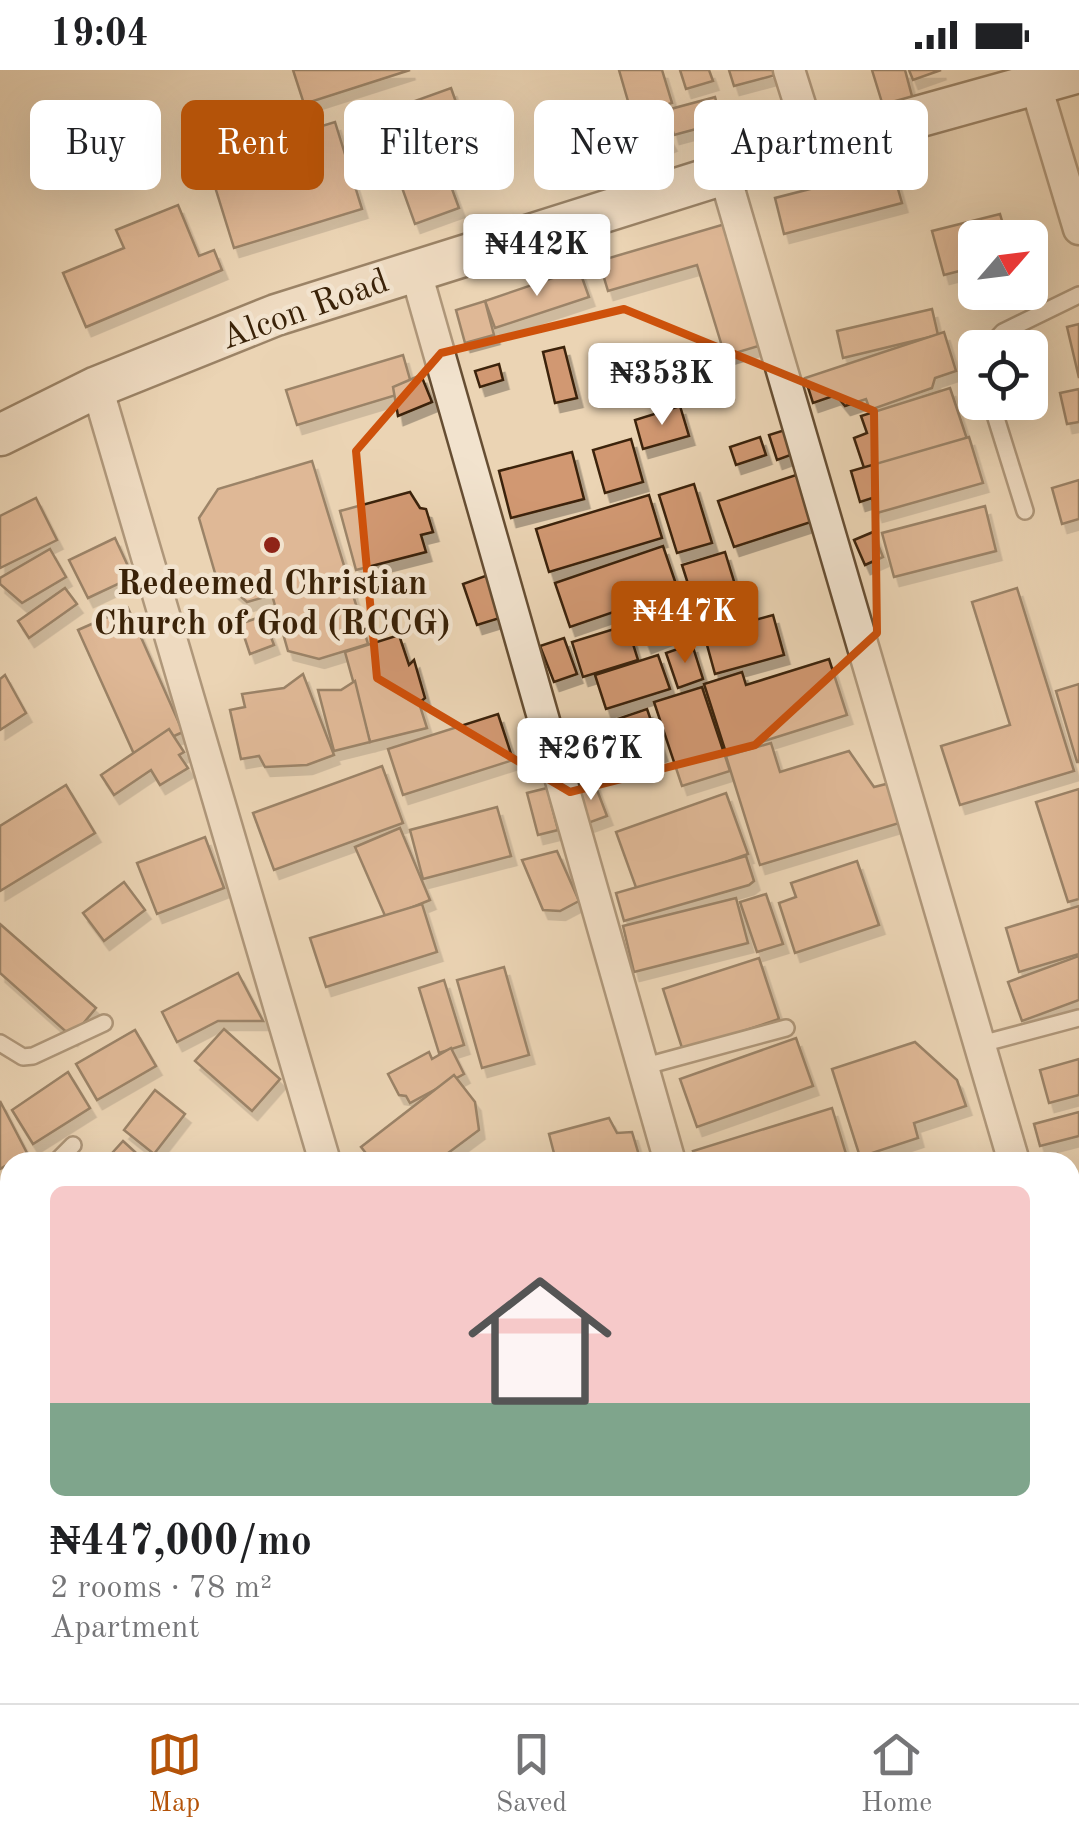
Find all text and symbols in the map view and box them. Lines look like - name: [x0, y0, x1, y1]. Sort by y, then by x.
- text: 19:04: [50, 16, 149, 54]
- chip: Buy: [30, 100, 161, 190]
- chip: Rent: [181, 100, 324, 190]
- chip: Filters: [344, 100, 514, 190]
- chip: New: [534, 100, 674, 190]
- chip: Apartment: [694, 100, 928, 190]
- pin: ₦442K: [467, 214, 607, 299]
- north arrow: [958, 220, 1048, 310]
- map controls: [958, 220, 1048, 420]
- text: ₦442K: [485, 230, 589, 262]
- street label: Alcon Road: [216, 264, 393, 357]
- button: locate: [958, 330, 1048, 420]
- pin: ₦353K: [592, 343, 732, 428]
- text: ₦353K: [610, 359, 714, 391]
- marker: Redeemed Christian Church of God (RCCG): [261, 534, 283, 556]
- place label: Redeemed Christian Church of God (RCCG): [94, 567, 450, 642]
- pin: ₦447K: [615, 581, 755, 666]
- text: ₦447K: [633, 597, 737, 629]
- pin: ₦267K: [521, 718, 661, 803]
- text: ₦267K: [539, 734, 643, 766]
- icon: home: [450, 1251, 630, 1431]
- text: ₦447,000/mo: [50, 1522, 312, 1564]
- text: 2 rooms · 78 m²: [50, 1573, 272, 1605]
- text: Apartment: [50, 1613, 200, 1645]
- tab: Map: [147, 1727, 202, 1822]
- tab: Saved: [496, 1727, 567, 1822]
- tab: Home: [861, 1727, 932, 1822]

